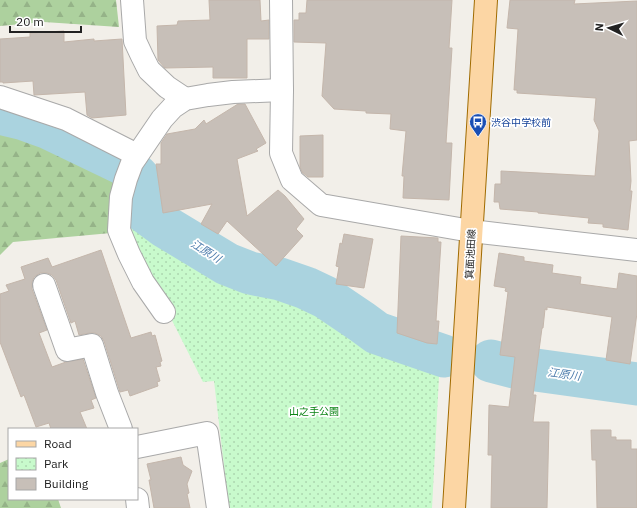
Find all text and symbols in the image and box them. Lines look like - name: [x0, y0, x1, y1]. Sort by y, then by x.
- scale bar: [10, 8, 81, 34]
- north arrow: [589, 8, 629, 48]
- text: 20 m: [16, 14, 44, 29]
- text: N: [592, 23, 606, 32]
- bus stop icon: 渋谷中学校前: [468, 112, 488, 137]
- place label: 渋谷中学校前: [491, 116, 551, 129]
- street label: 箕面池田線: [463, 229, 478, 279]
- water label: 江原川: [188, 236, 225, 266]
- water label: 江原川: [547, 365, 582, 383]
- park label: 山之手公園: [289, 405, 339, 418]
- legend: [8, 428, 138, 500]
- text: Road: [44, 436, 72, 451]
- text: Park: [44, 456, 69, 471]
- text: Building: [44, 476, 89, 491]

